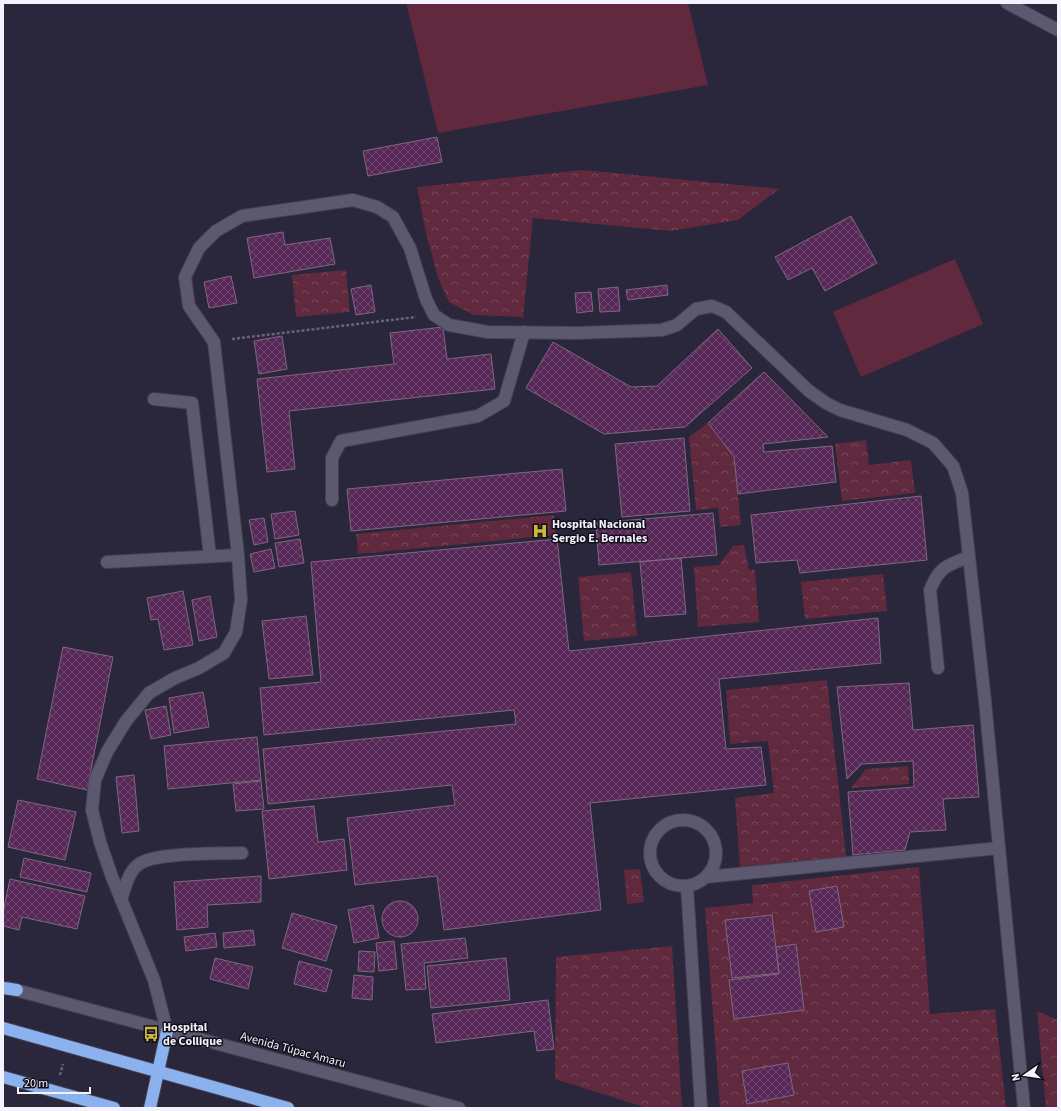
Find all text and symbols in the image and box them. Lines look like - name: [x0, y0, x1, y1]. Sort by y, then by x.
- place label: Hospital Nacional Sergio E. Bernales: [552, 516, 647, 547]
- hospital icon: Hospital Nacional Sergio E. Bernales: [531, 522, 549, 540]
- place label: Hospital de Collique: [163, 1019, 222, 1050]
- bus stop icon: Hospital de Collique: [142, 1025, 160, 1043]
- street label: Avenida Túpac Amaru: [238, 1028, 348, 1072]
- north arrow: [1005, 1055, 1045, 1095]
- scale bar: [18, 1069, 90, 1095]
- text: N: [1008, 1072, 1024, 1082]
- text: 20 m: [24, 1075, 48, 1092]

